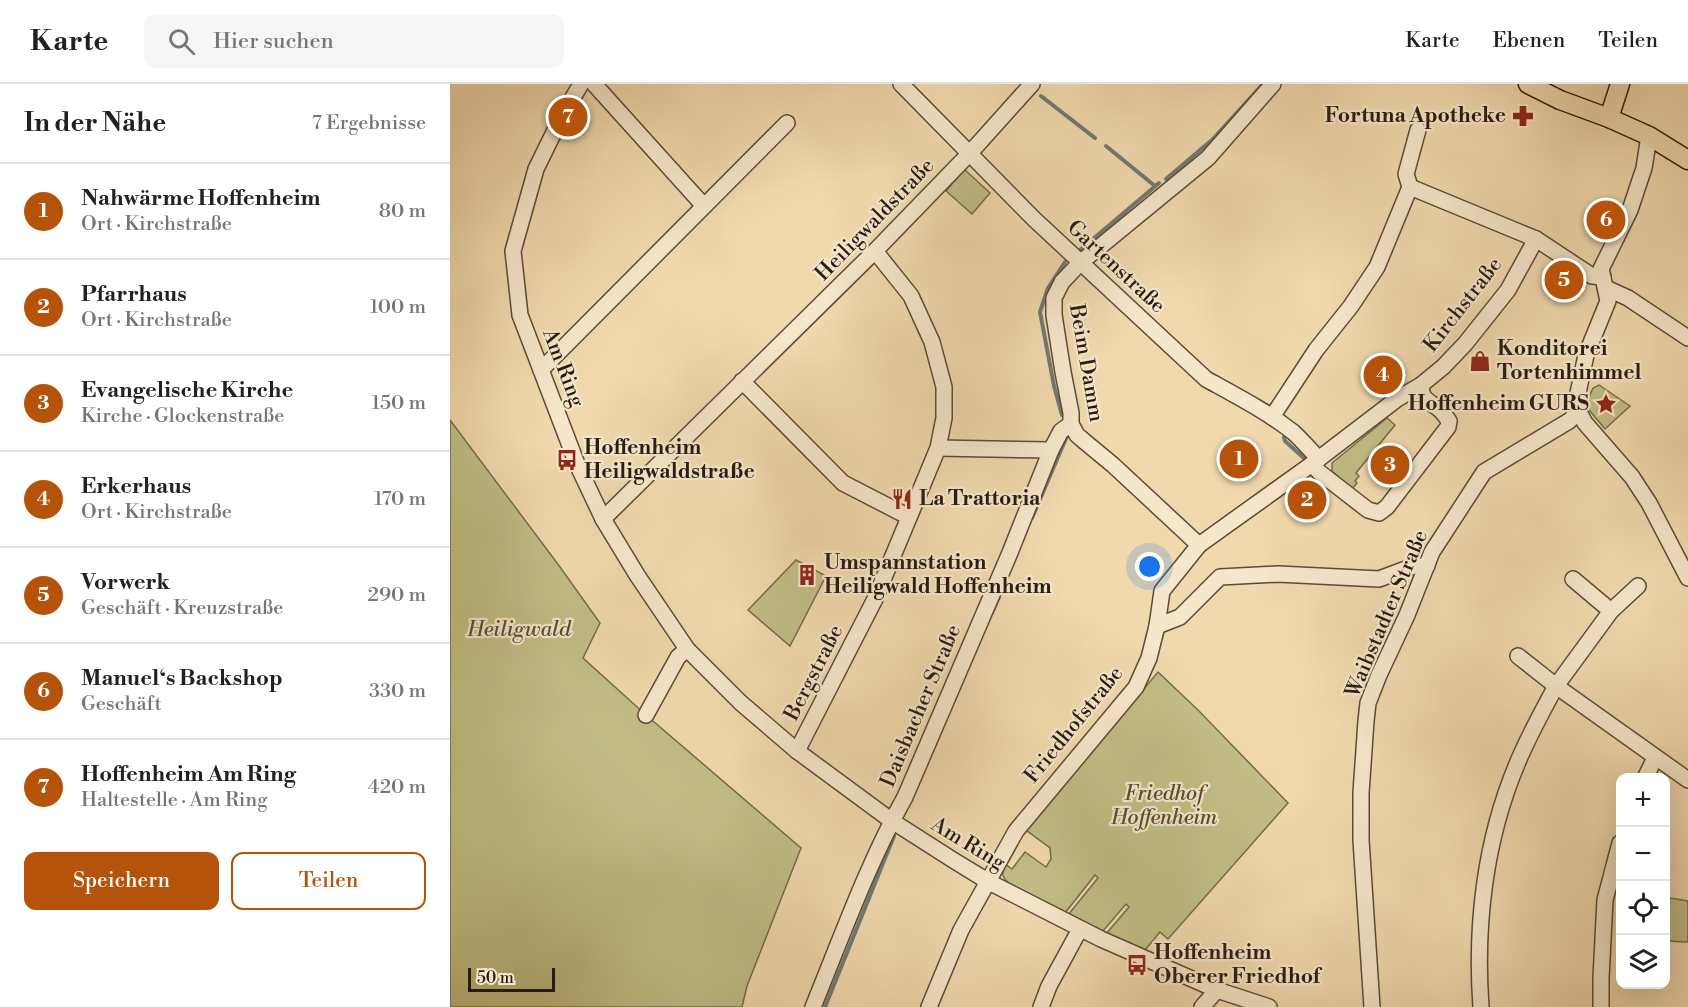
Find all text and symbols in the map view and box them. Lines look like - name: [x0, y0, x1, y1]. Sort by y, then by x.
- search box: [144, 14, 564, 68]
- text: Karte: [30, 24, 108, 59]
- icon: search: [165, 25, 198, 58]
- text: Hier suchen: [213, 28, 334, 55]
- text: Karte: [1405, 28, 1460, 54]
- text: Ebenen: [1493, 28, 1565, 54]
- text: Teilen: [1598, 28, 1658, 54]
- pin: 7: [548, 94, 588, 140]
- place label: Fortuna Apotheke: [1325, 103, 1506, 129]
- pharmacy icon: Fortuna Apotheke: [1511, 104, 1535, 128]
- text: In der Nähe: [24, 107, 166, 139]
- text: 7 Ergebnisse: [312, 111, 426, 136]
- street label: Heiligwaldstraße: [810, 153, 940, 287]
- text: Nahwärme Hoffenheim: [81, 185, 321, 212]
- pin: 6: [1586, 198, 1626, 242]
- text: 1: [39, 199, 48, 224]
- text: 80 m: [379, 199, 426, 224]
- text: Ort · Kirchstraße: [81, 212, 232, 237]
- street label: Gartenstraße: [1061, 215, 1171, 319]
- street label: Kirchstraße: [1418, 253, 1508, 357]
- pin: 5: [1544, 258, 1584, 302]
- text: Pfarrhaus: [81, 281, 187, 308]
- text: 2: [37, 295, 50, 320]
- text: 100 m: [370, 295, 426, 320]
- street label: Beim Damm: [1063, 301, 1109, 424]
- text: Ort · Kirchstraße: [81, 308, 232, 333]
- street label: Am Ring: [536, 324, 590, 411]
- place label: Konditorei Tortenhimmel: [1497, 336, 1641, 386]
- shop icon: Konditorei Tortenhimmel: [1468, 349, 1492, 373]
- pin: 4: [1364, 352, 1402, 398]
- text: Evangelische Kirche: [81, 377, 293, 404]
- text: 3: [37, 391, 50, 416]
- text: 150 m: [371, 391, 426, 416]
- place label: Hoffenheim GURS: [1408, 391, 1589, 417]
- place icon: Hoffenheim GURS: [1594, 392, 1618, 416]
- text: Kirche · Glockenstraße: [81, 404, 284, 429]
- place label: Hoffenheim Heiligwaldstraße: [584, 435, 755, 485]
- pin: 1: [1220, 436, 1258, 482]
- pin: 3: [1370, 442, 1410, 488]
- bus stop icon: Hoffenheim Heiligwaldstraße: [555, 448, 579, 472]
- text: Erkerhaus: [81, 473, 191, 500]
- pin: 2: [1288, 478, 1326, 522]
- place label: La Trattoria: [919, 486, 1041, 512]
- text: 4: [37, 487, 50, 512]
- text: 170 m: [374, 487, 426, 512]
- restaurant icon: La Trattoria: [890, 487, 914, 511]
- text: Ort · Kirchstraße: [81, 500, 232, 525]
- street label: Waibstadter Straße: [1340, 526, 1434, 703]
- place label: Umspannstation Heiligwald Hoffenheim: [824, 550, 1052, 600]
- your location: [1135, 552, 1164, 581]
- building icon: Umspannstation Heiligwald Hoffenheim: [795, 563, 819, 587]
- text: Vorwerk: [81, 569, 170, 596]
- text: 5: [37, 583, 50, 608]
- text: 290 m: [368, 583, 426, 608]
- text: Geschäft · Kreuzstraße: [81, 596, 283, 621]
- park label: Heiligwald: [466, 617, 572, 643]
- street label: Bergstraße: [778, 621, 849, 726]
- street label: Daisbacher Straße: [875, 621, 967, 791]
- street label: Friedhofstraße: [1019, 661, 1129, 789]
- text: Manuel‘s Backshop: [81, 665, 283, 692]
- text: 6: [37, 679, 50, 704]
- text: 330 m: [369, 679, 426, 704]
- text: Geschäft: [81, 692, 162, 717]
- text: Hoffenheim Am Ring: [81, 761, 296, 788]
- map controls: [1616, 773, 1670, 989]
- button: +: [1616, 773, 1670, 827]
- text: 7: [38, 775, 49, 800]
- text: 420 m: [368, 775, 426, 800]
- park label: Friedhof Hoffenheim: [1110, 781, 1218, 831]
- text: Haltestelle · Am Ring: [81, 788, 268, 813]
- street label: Am Ring: [925, 811, 1010, 876]
- button: −: [1616, 827, 1670, 881]
- button: Speichern: [24, 852, 219, 910]
- button: Teilen: [231, 852, 426, 910]
- button: locate: [1616, 881, 1670, 935]
- button: layers: [1616, 935, 1670, 989]
- place label: Hoffenheim Oberer Friedhof: [1154, 940, 1323, 990]
- bus stop icon: Hoffenheim Oberer Friedhof: [1125, 953, 1149, 977]
- scale bar: [468, 965, 555, 992]
- text: 50 m: [477, 968, 514, 988]

